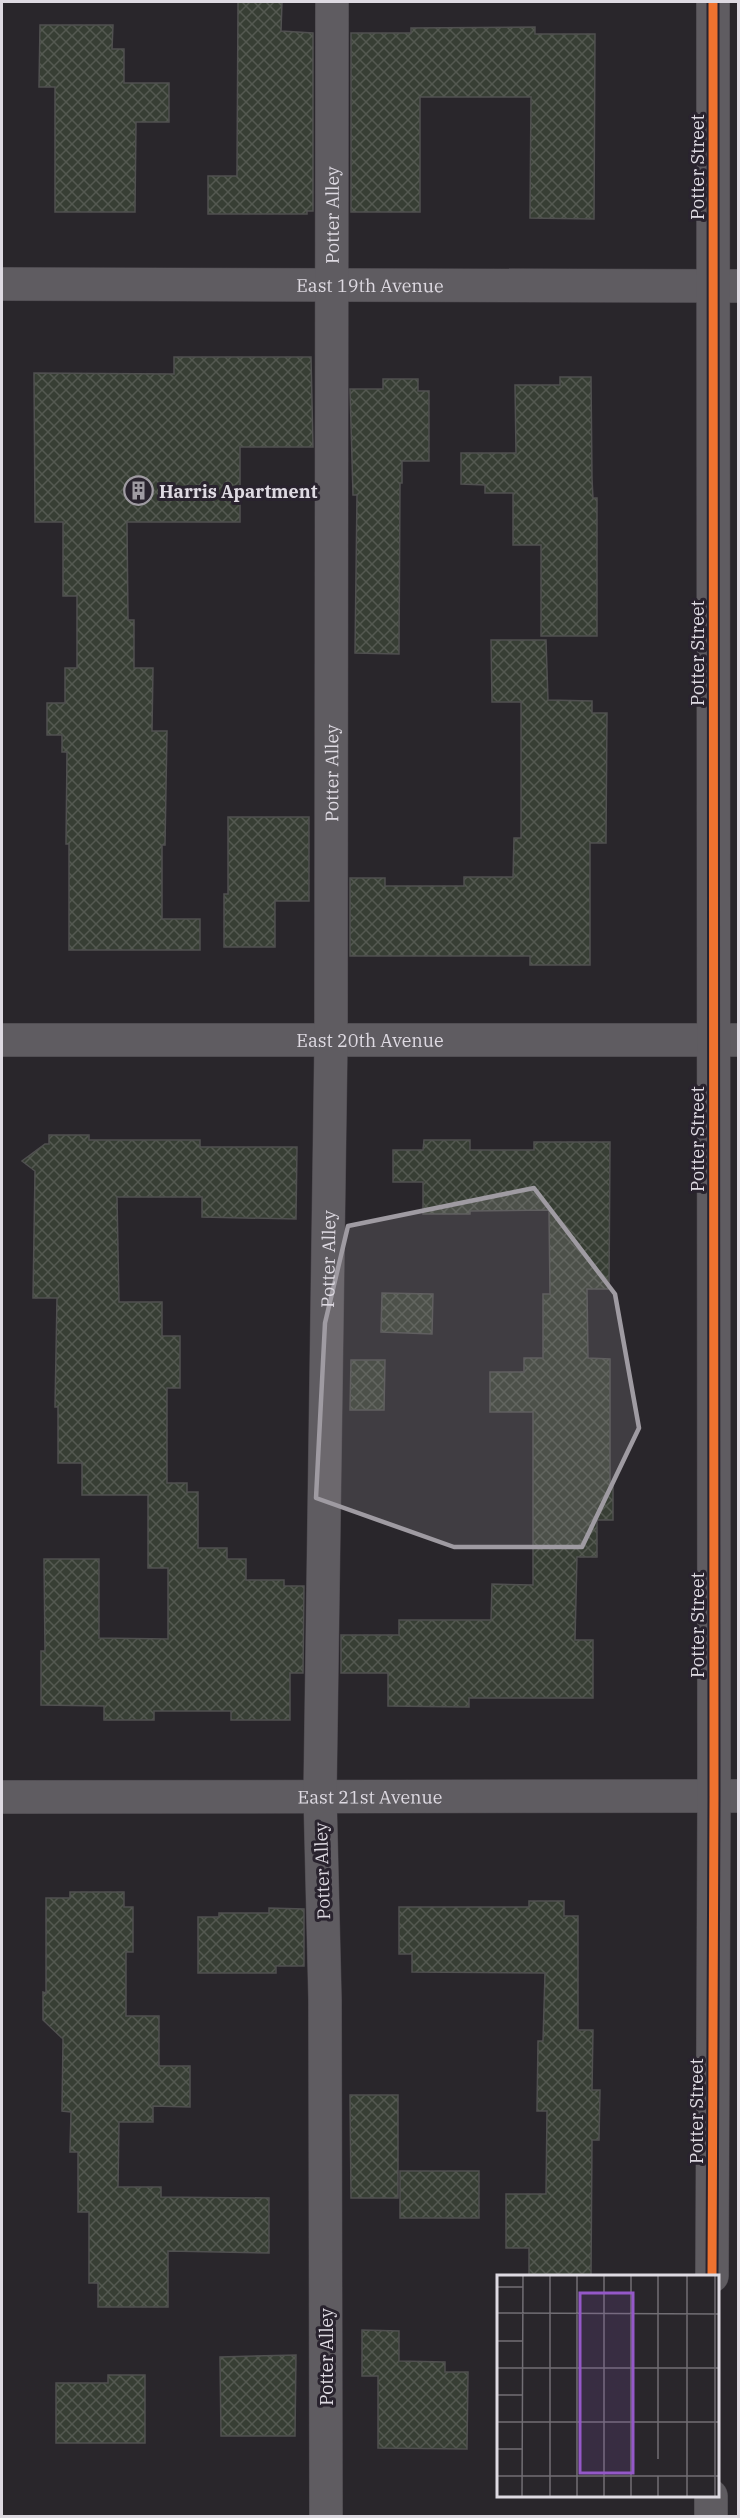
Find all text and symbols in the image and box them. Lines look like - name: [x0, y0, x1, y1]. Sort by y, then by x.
- street label: Potter Street: [686, 114, 709, 220]
- street label: Potter Alley: [320, 166, 343, 264]
- street label: East 19th Avenue: [296, 273, 444, 297]
- building icon: Harris Apartment: [122, 475, 154, 507]
- place label: Harris Apartment: [159, 480, 318, 503]
- street label: Potter Street: [686, 600, 709, 706]
- street label: Potter Alley: [320, 724, 343, 822]
- street label: East 20th Avenue: [296, 1029, 444, 1052]
- street label: Potter Street: [686, 1086, 709, 1192]
- street label: Potter Alley: [316, 1210, 340, 1308]
- street label: Potter Street: [686, 1572, 709, 1678]
- street label: East 21st Avenue: [298, 1785, 442, 1808]
- street label: Potter Alley: [309, 1821, 335, 1920]
- street label: Potter Street: [685, 2058, 708, 2164]
- inset map: [497, 2275, 719, 2497]
- street label: Potter Alley: [315, 2308, 338, 2406]

